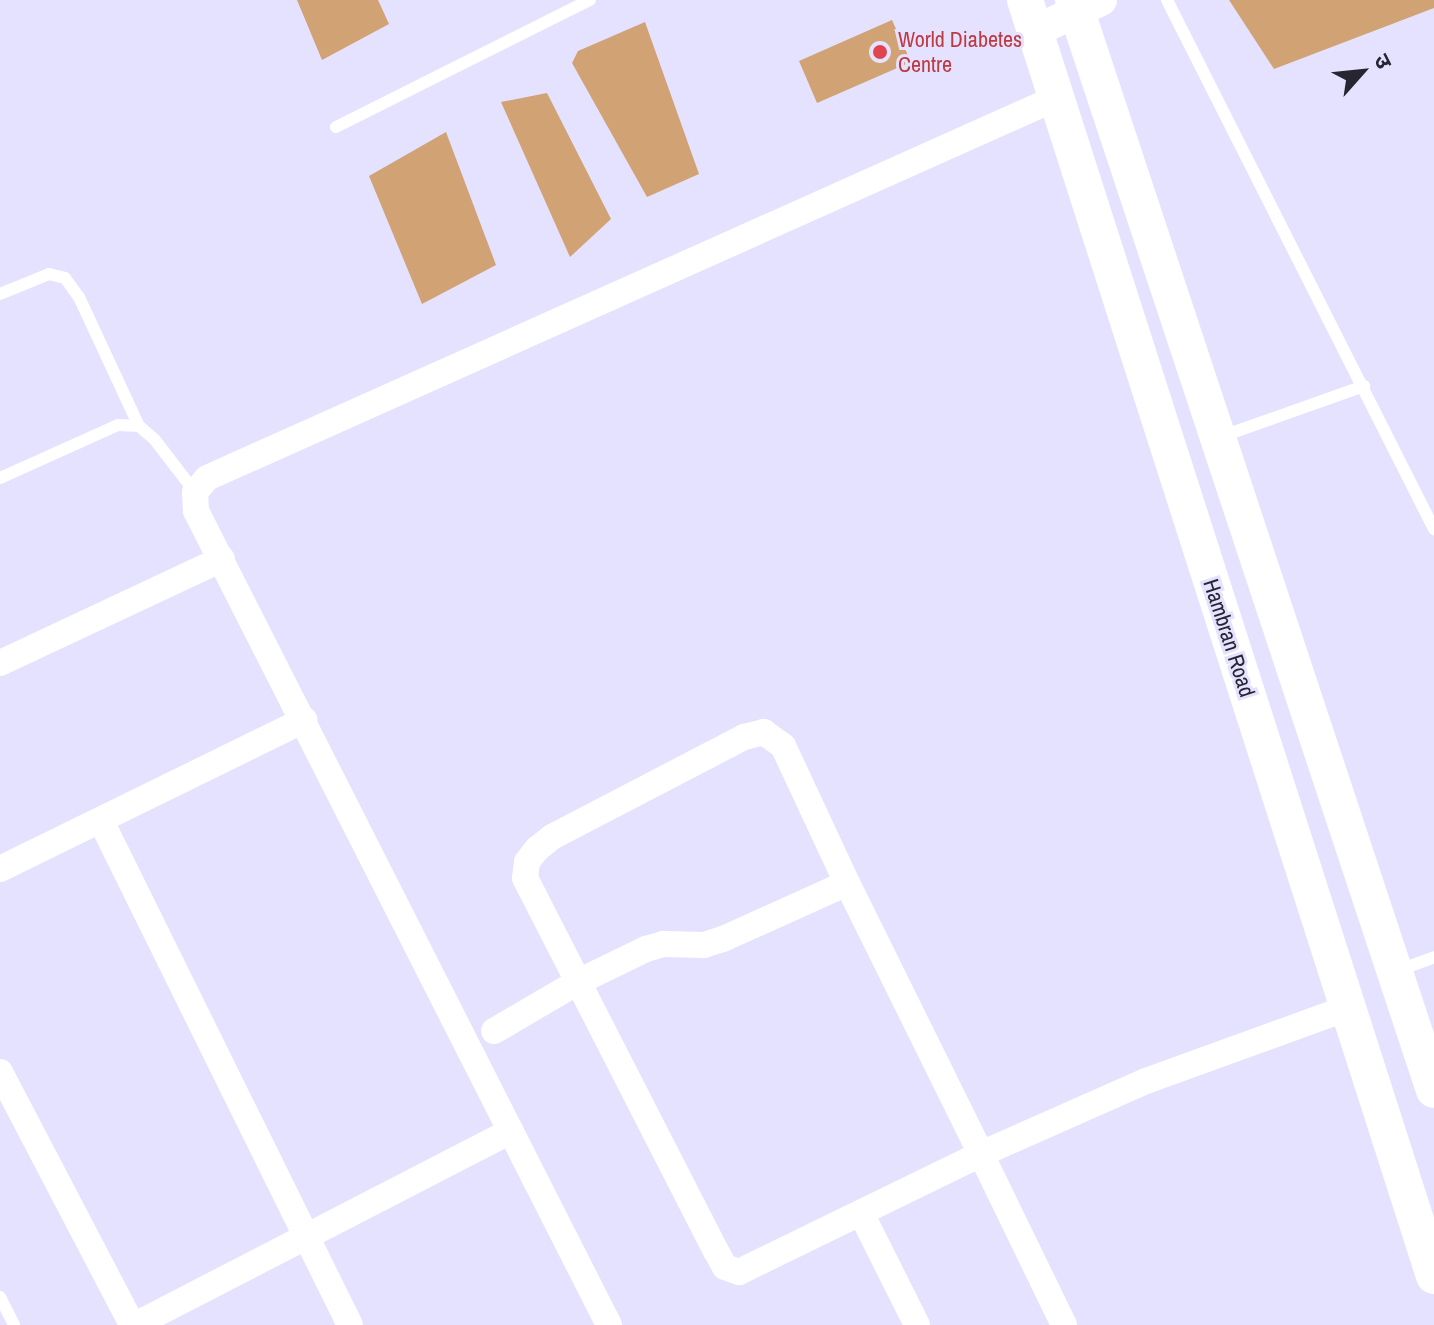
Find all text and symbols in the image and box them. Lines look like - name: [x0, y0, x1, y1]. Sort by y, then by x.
- place label: World Diabetes Centre: [898, 26, 1022, 78]
- north arrow: [1322, 32, 1402, 112]
- marker: World Diabetes Centre: [869, 41, 891, 63]
- text: उ: [1367, 49, 1400, 74]
- street label: Hambran Road: [1198, 576, 1260, 700]

